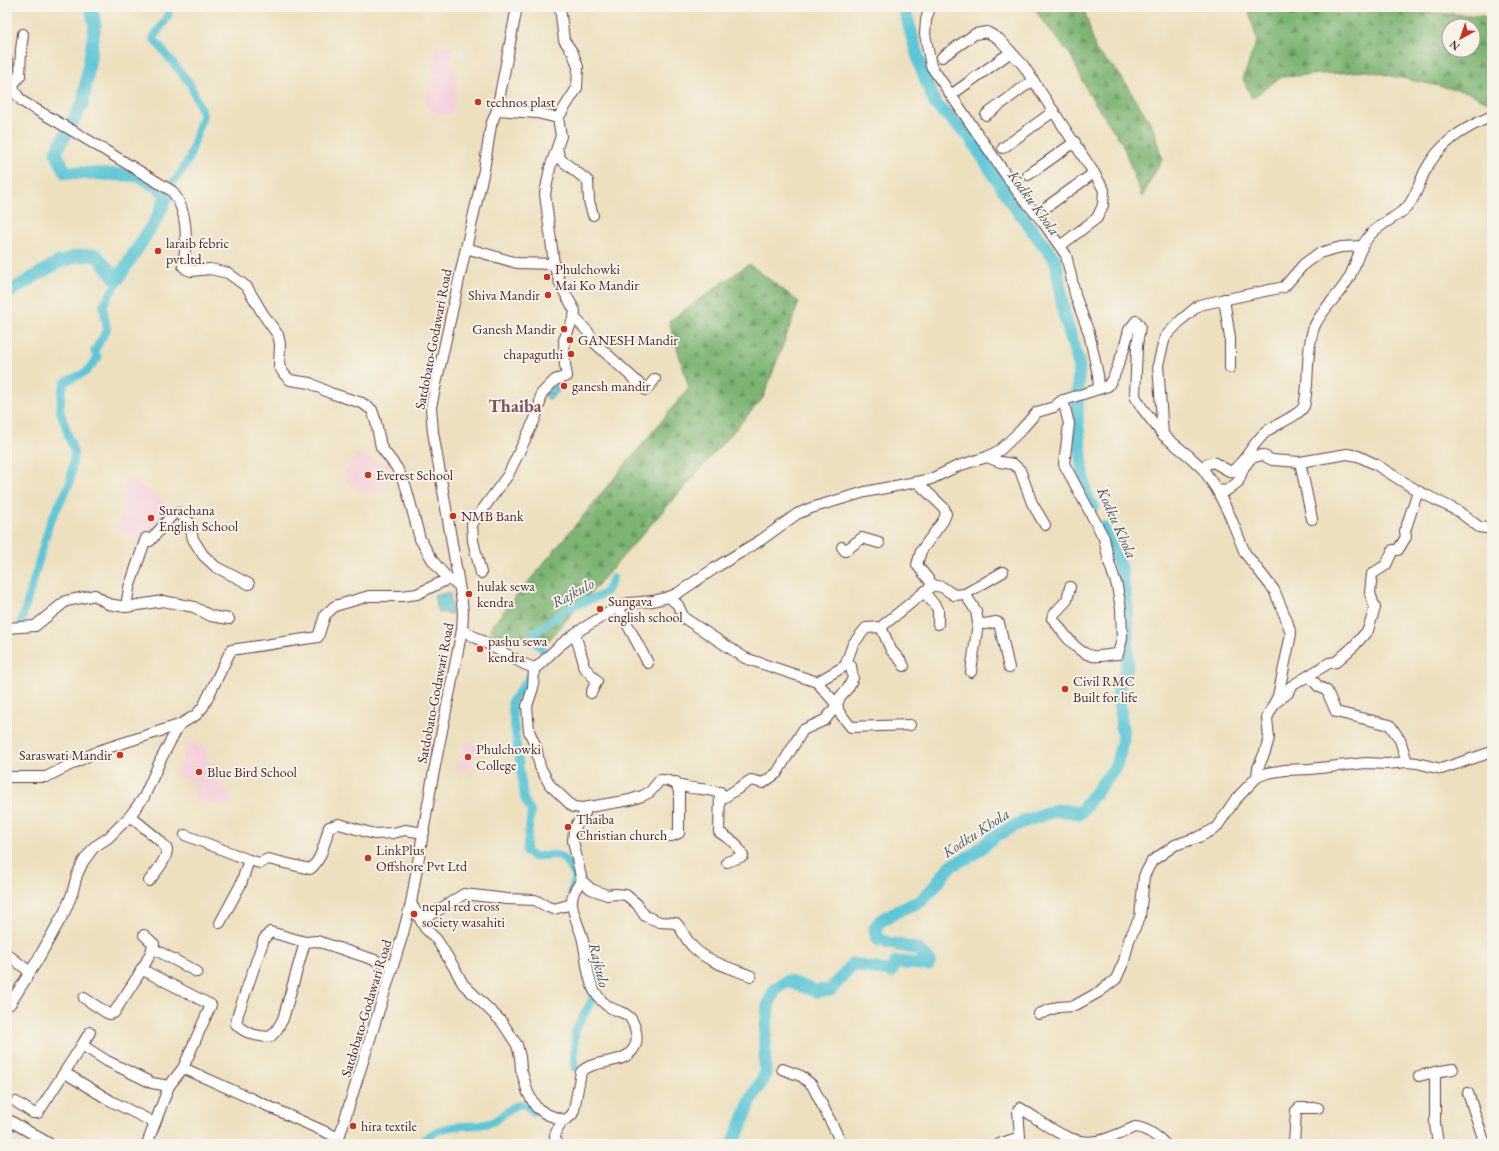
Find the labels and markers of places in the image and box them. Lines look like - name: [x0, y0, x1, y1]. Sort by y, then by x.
- place label: technos plast: [486, 93, 556, 111]
- marker: technos plast: [473, 97, 483, 107]
- place label: laraib febric pvt.ltd.: [166, 234, 230, 268]
- marker: laraib febric pvt.ltd.: [153, 246, 163, 256]
- place label: Phulchowki Mai Ko Mandir: [555, 260, 639, 294]
- marker: Phulchowki Mai Ko Mandir: [542, 272, 552, 282]
- place label: Shiva Mandir: [468, 286, 540, 304]
- marker: Shiva Mandir: [543, 290, 553, 300]
- place label: Ganesh Mandir: [472, 320, 556, 338]
- marker: Ganesh Mandir: [559, 324, 569, 334]
- place label: GANESH Mandir: [578, 331, 678, 349]
- marker: GANESH Mandir: [565, 335, 575, 345]
- place label: chapaguthi: [503, 345, 564, 363]
- marker: chapaguthi: [566, 349, 576, 359]
- place label: ganesh mandir: [572, 377, 650, 395]
- marker: ganesh mandir: [559, 381, 569, 391]
- place label: Everest School: [376, 466, 454, 484]
- marker: Everest School: [363, 470, 373, 480]
- place label: Surachana English School: [159, 501, 239, 535]
- place label: NMB Bank: [461, 507, 524, 525]
- marker: NMB Bank: [448, 511, 458, 521]
- marker: Surachana English School: [146, 513, 156, 523]
- place label: hulak sewa kendra: [477, 577, 535, 611]
- marker: hulak sewa kendra: [464, 589, 474, 599]
- place label: Sungava english school: [608, 592, 683, 626]
- marker: Sungava english school: [595, 604, 605, 614]
- place label: pashu sewa kendra: [488, 632, 548, 666]
- marker: pashu sewa kendra: [475, 644, 485, 654]
- place label: Civil RMC Built for life: [1073, 672, 1138, 706]
- marker: Civil RMC Built for life: [1060, 684, 1070, 694]
- place label: Phulchowki College: [476, 740, 541, 774]
- place label: Saraswati Mandir: [19, 746, 112, 764]
- marker: Saraswati Mandir: [115, 750, 125, 760]
- marker: Phulchowki College: [463, 752, 473, 762]
- place label: Blue Bird School: [207, 763, 297, 781]
- marker: Blue Bird School: [194, 767, 204, 777]
- place label: Thaiba Christian church: [576, 810, 667, 844]
- marker: Thaiba Christian church: [563, 822, 573, 832]
- place label: LinkPlus Offshore Pvt Ltd: [376, 841, 468, 875]
- marker: LinkPlus Offshore Pvt Ltd: [363, 853, 373, 863]
- place label: nepal red cross society wasahiti: [422, 897, 505, 931]
- marker: nepal red cross society wasahiti: [409, 909, 419, 919]
- place label: hira textile: [361, 1117, 418, 1135]
- marker: hira textile: [348, 1121, 358, 1131]

